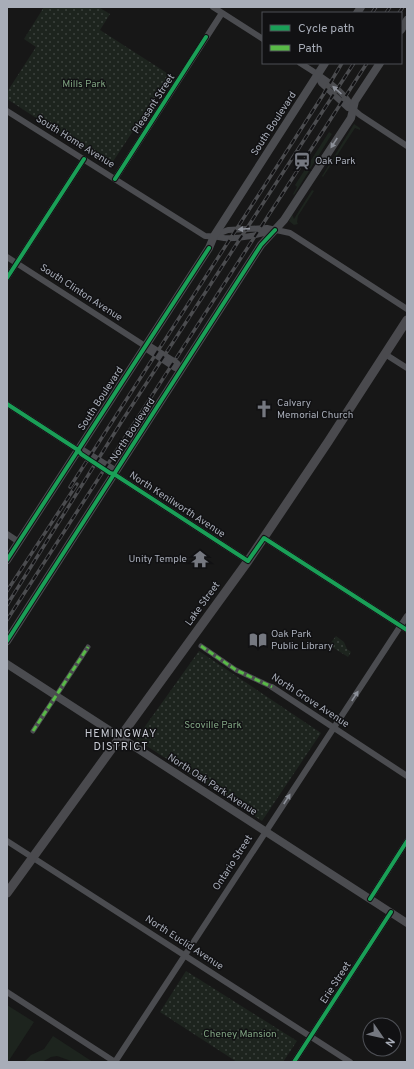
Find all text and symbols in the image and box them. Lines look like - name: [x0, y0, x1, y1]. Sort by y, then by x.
- legend: [262, 12, 402, 64]
- text: Cycle path: [298, 21, 355, 37]
- text: Path: [298, 41, 323, 57]
- street label: Pleasant Street: [130, 71, 178, 136]
- park label: Mills Park: [62, 78, 106, 91]
- one-way arrow: [332, 85, 342, 95]
- street label: South Boulevard: [248, 90, 300, 158]
- street label: South Home Avenue: [33, 113, 117, 171]
- one-way arrow: [330, 138, 338, 148]
- station icon: Oak Park: [292, 151, 312, 171]
- place label: Oak Park: [315, 155, 356, 168]
- one-way arrow: [238, 226, 250, 233]
- street label: South Clinton Avenue: [37, 261, 125, 325]
- street label: South Boulevard: [75, 365, 127, 433]
- street label: North Boulevard: [108, 396, 158, 464]
- place label: Calvary Memorial Church: [277, 397, 353, 422]
- church icon: Calvary Memorial Church: [254, 399, 274, 419]
- street label: North Kenilworth Avenue: [126, 469, 228, 541]
- temple icon: Unity Temple: [190, 549, 210, 569]
- place label: Unity Temple: [128, 553, 187, 566]
- street label: Lake Street: [183, 579, 223, 629]
- place label: Oak Park Public Library: [271, 628, 333, 653]
- library icon: Oak Park Public Library: [248, 630, 268, 650]
- street label: North Grove Avenue: [269, 671, 351, 731]
- one-way arrow: [351, 691, 359, 701]
- park label: Scoville Park: [184, 719, 242, 732]
- district label: HEMINGWAY DISTRICT: [85, 727, 157, 754]
- street label: North Oak Park Avenue: [165, 751, 259, 819]
- one-way arrow: [283, 794, 291, 804]
- street label: Ontario Street: [210, 833, 256, 893]
- street label: North Euclid Avenue: [142, 913, 226, 973]
- street label: Erie Street: [318, 959, 355, 1006]
- north arrow: [362, 1017, 402, 1057]
- park label: Cheney Mansion: [203, 1028, 277, 1041]
- text: N: [381, 1035, 397, 1049]

